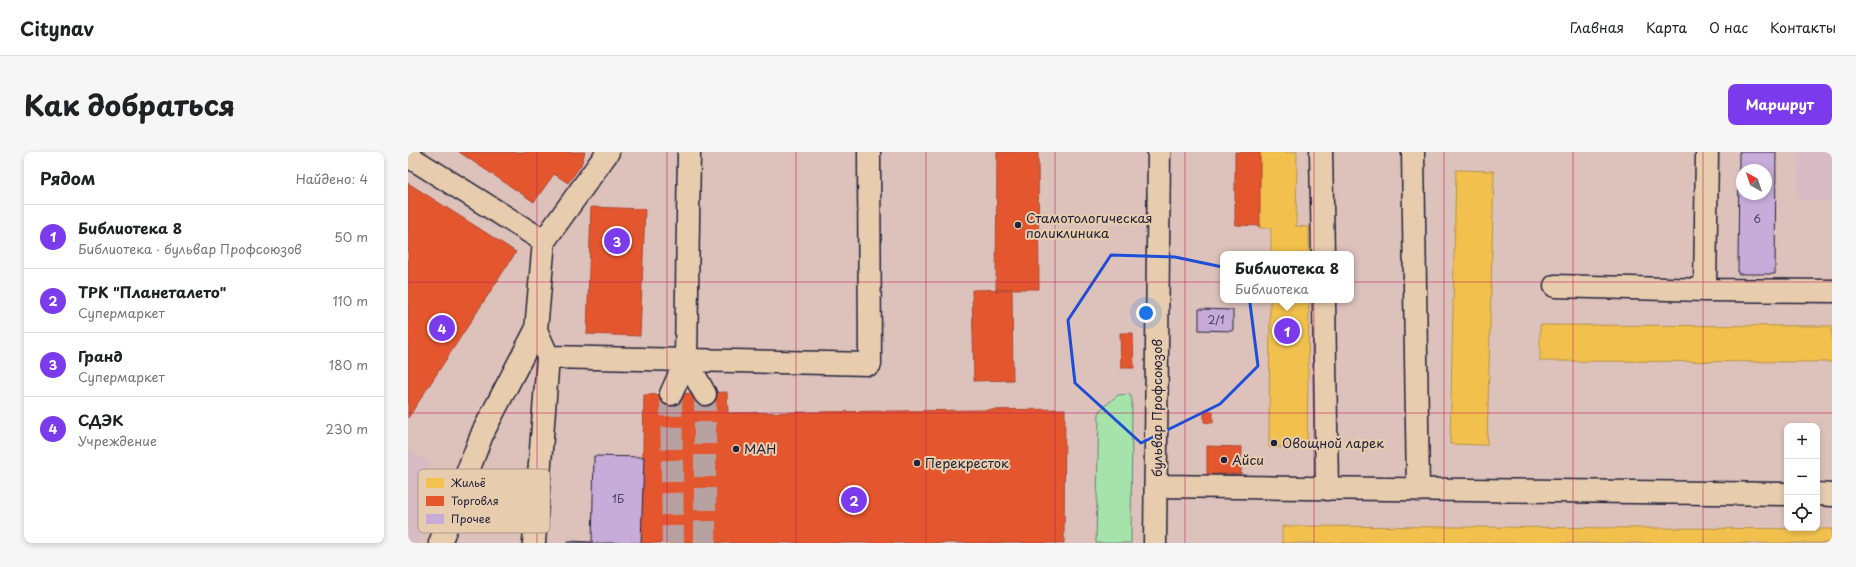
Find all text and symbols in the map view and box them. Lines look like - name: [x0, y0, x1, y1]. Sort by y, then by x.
- text: Citynav: [20, 14, 94, 42]
- text: Главная: [1570, 17, 1624, 38]
- text: Карта: [1646, 17, 1687, 38]
- text: О нас: [1709, 17, 1748, 38]
- text: Контакты: [1770, 17, 1836, 38]
- text: Как добраться: [24, 83, 235, 126]
- button: Маршрут: [1728, 84, 1832, 125]
- north arrow: [1736, 164, 1772, 200]
- text: Рядом: [40, 165, 95, 191]
- text: Найдено: 4: [296, 169, 368, 188]
- place label: Стамотологическая поликлиника: [1026, 208, 1153, 242]
- house number: 6: [1753, 210, 1761, 227]
- text: Библиотека 8: [78, 216, 182, 239]
- marker: Стамотологическая поликлиника: [1013, 220, 1023, 230]
- pin: 3: [604, 226, 630, 256]
- text: 1: [50, 227, 56, 246]
- text: 50 m: [334, 227, 368, 246]
- text: Библиотека · бульвар Профсоюзов: [78, 239, 302, 258]
- popup: [1220, 251, 1354, 303]
- text: Библиотека 8: [1235, 256, 1339, 279]
- text: Библиотека: [1235, 279, 1309, 298]
- text: ТРК "Планеталето": [78, 280, 226, 303]
- text: 2: [48, 291, 58, 310]
- text: 110 m: [333, 291, 368, 310]
- text: Супермаркет: [78, 303, 165, 322]
- your location: [1136, 303, 1156, 323]
- house number: 2/1: [1207, 311, 1225, 328]
- pin: 4: [429, 313, 455, 343]
- pin: 1: [1274, 316, 1300, 346]
- street label: бульвар Профсоюзов: [1147, 339, 1166, 477]
- text: Гранд: [78, 344, 123, 367]
- text: 3: [49, 355, 57, 374]
- text: 180 m: [329, 355, 368, 374]
- text: Супермаркет: [78, 367, 165, 386]
- text: СДЭК: [78, 408, 123, 431]
- text: 4: [49, 419, 57, 438]
- text: 230 m: [326, 419, 368, 438]
- map controls: [1784, 423, 1820, 531]
- button: +: [1784, 423, 1820, 459]
- text: Учреждение: [78, 431, 157, 450]
- place label: Овощной ларек: [1282, 433, 1384, 452]
- marker: Овощной ларек: [1269, 438, 1279, 448]
- place label: МАН: [744, 439, 776, 458]
- marker: МАН: [731, 444, 741, 454]
- place label: Айси: [1232, 450, 1264, 469]
- place label: Перекресток: [925, 453, 1009, 472]
- marker: Айси: [1219, 455, 1229, 465]
- marker: Перекресток: [912, 458, 922, 468]
- button: −: [1784, 459, 1820, 495]
- legend: [418, 469, 550, 533]
- text: Жильё: [450, 474, 486, 491]
- pin: 2: [841, 485, 867, 515]
- house number: 1Б: [612, 490, 624, 507]
- text: Торговля: [451, 492, 499, 509]
- button: locate: [1784, 495, 1820, 531]
- text: Прочее: [451, 510, 491, 527]

